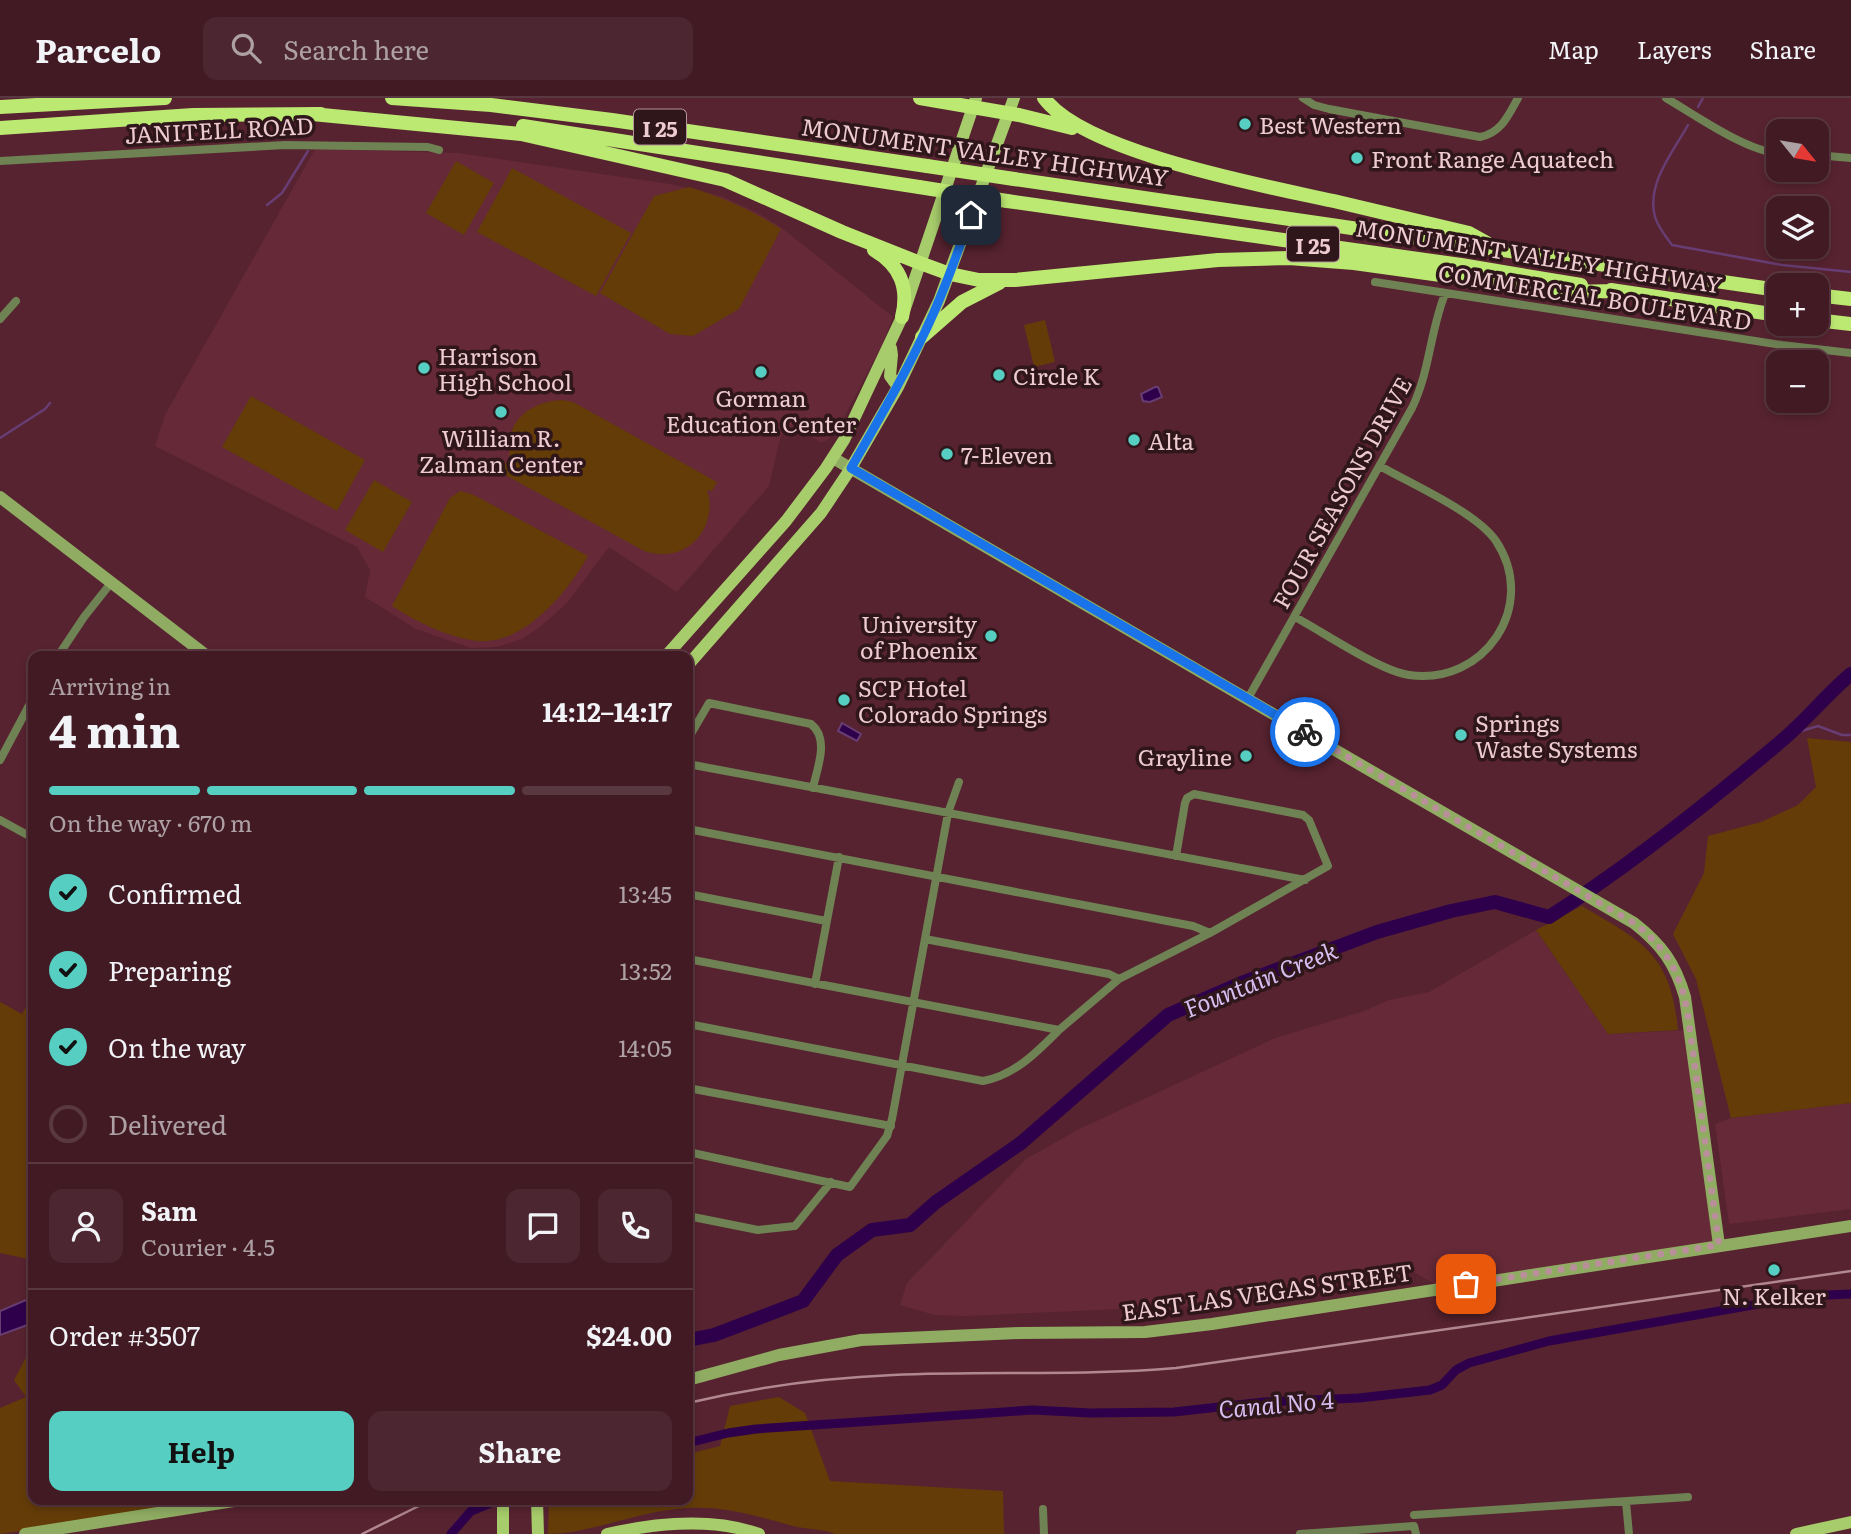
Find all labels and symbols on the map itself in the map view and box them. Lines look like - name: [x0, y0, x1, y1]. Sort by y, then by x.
- street label: JANITELL ROAD: [124, 107, 314, 151]
- place label: Best Western: [1259, 107, 1402, 141]
- street label: MONUMENT VALLEY HIGHWAY: [799, 108, 1171, 194]
- road number: I 25: [634, 110, 686, 144]
- marker: Best Western: [1237, 116, 1253, 132]
- north arrow: [1766, 119, 1829, 182]
- place label: Front Range Aquatech: [1371, 141, 1614, 175]
- marker: Front Range Aquatech: [1349, 150, 1365, 166]
- pin: [941, 185, 1001, 245]
- street label: MONUMENT VALLEY HIGHWAY: [1353, 209, 1725, 301]
- road number: I 25: [1287, 226, 1339, 262]
- street label: COMMERCIAL BOULEVARD: [1436, 254, 1754, 338]
- place label: Harrison High School: [438, 338, 572, 398]
- place label: Circle K: [1013, 358, 1100, 392]
- marker: Harrison High School: [416, 360, 432, 376]
- marker: Gorman Education Center: [753, 364, 769, 380]
- marker: Circle K: [991, 367, 1007, 383]
- street label: FOUR SEASONS DRIVE: [1263, 370, 1419, 614]
- place label: Gorman Education Center: [666, 380, 856, 440]
- marker: William R. Zalman Center: [493, 404, 509, 420]
- place label: William R. Zalman Center: [419, 420, 583, 480]
- place label: Alta: [1148, 423, 1194, 457]
- marker: Alta: [1126, 432, 1142, 448]
- place label: 7-Eleven: [961, 437, 1053, 471]
- marker: 7-Eleven: [939, 446, 955, 462]
- place label: University of Phoenix: [860, 606, 978, 666]
- marker: University of Phoenix: [983, 628, 999, 644]
- place label: SCP Hotel Colorado Springs: [858, 670, 1047, 730]
- marker: SCP Hotel Colorado Springs: [836, 692, 852, 708]
- courier: [1270, 697, 1340, 767]
- place label: Springs Waste Systems: [1475, 705, 1637, 765]
- marker: Springs Waste Systems: [1453, 727, 1469, 743]
- place label: Grayline: [1138, 739, 1232, 773]
- marker: Grayline: [1238, 748, 1254, 764]
- water label: Fountain Creek: [1178, 931, 1343, 1025]
- street label: EAST LAS VEGAS STREET: [1120, 1254, 1414, 1328]
- pin: [1436, 1254, 1496, 1314]
- marker: N. Kelker: [1766, 1262, 1782, 1278]
- place label: N. Kelker: [1722, 1278, 1826, 1312]
- water label: Canal No 4: [1217, 1381, 1335, 1425]

